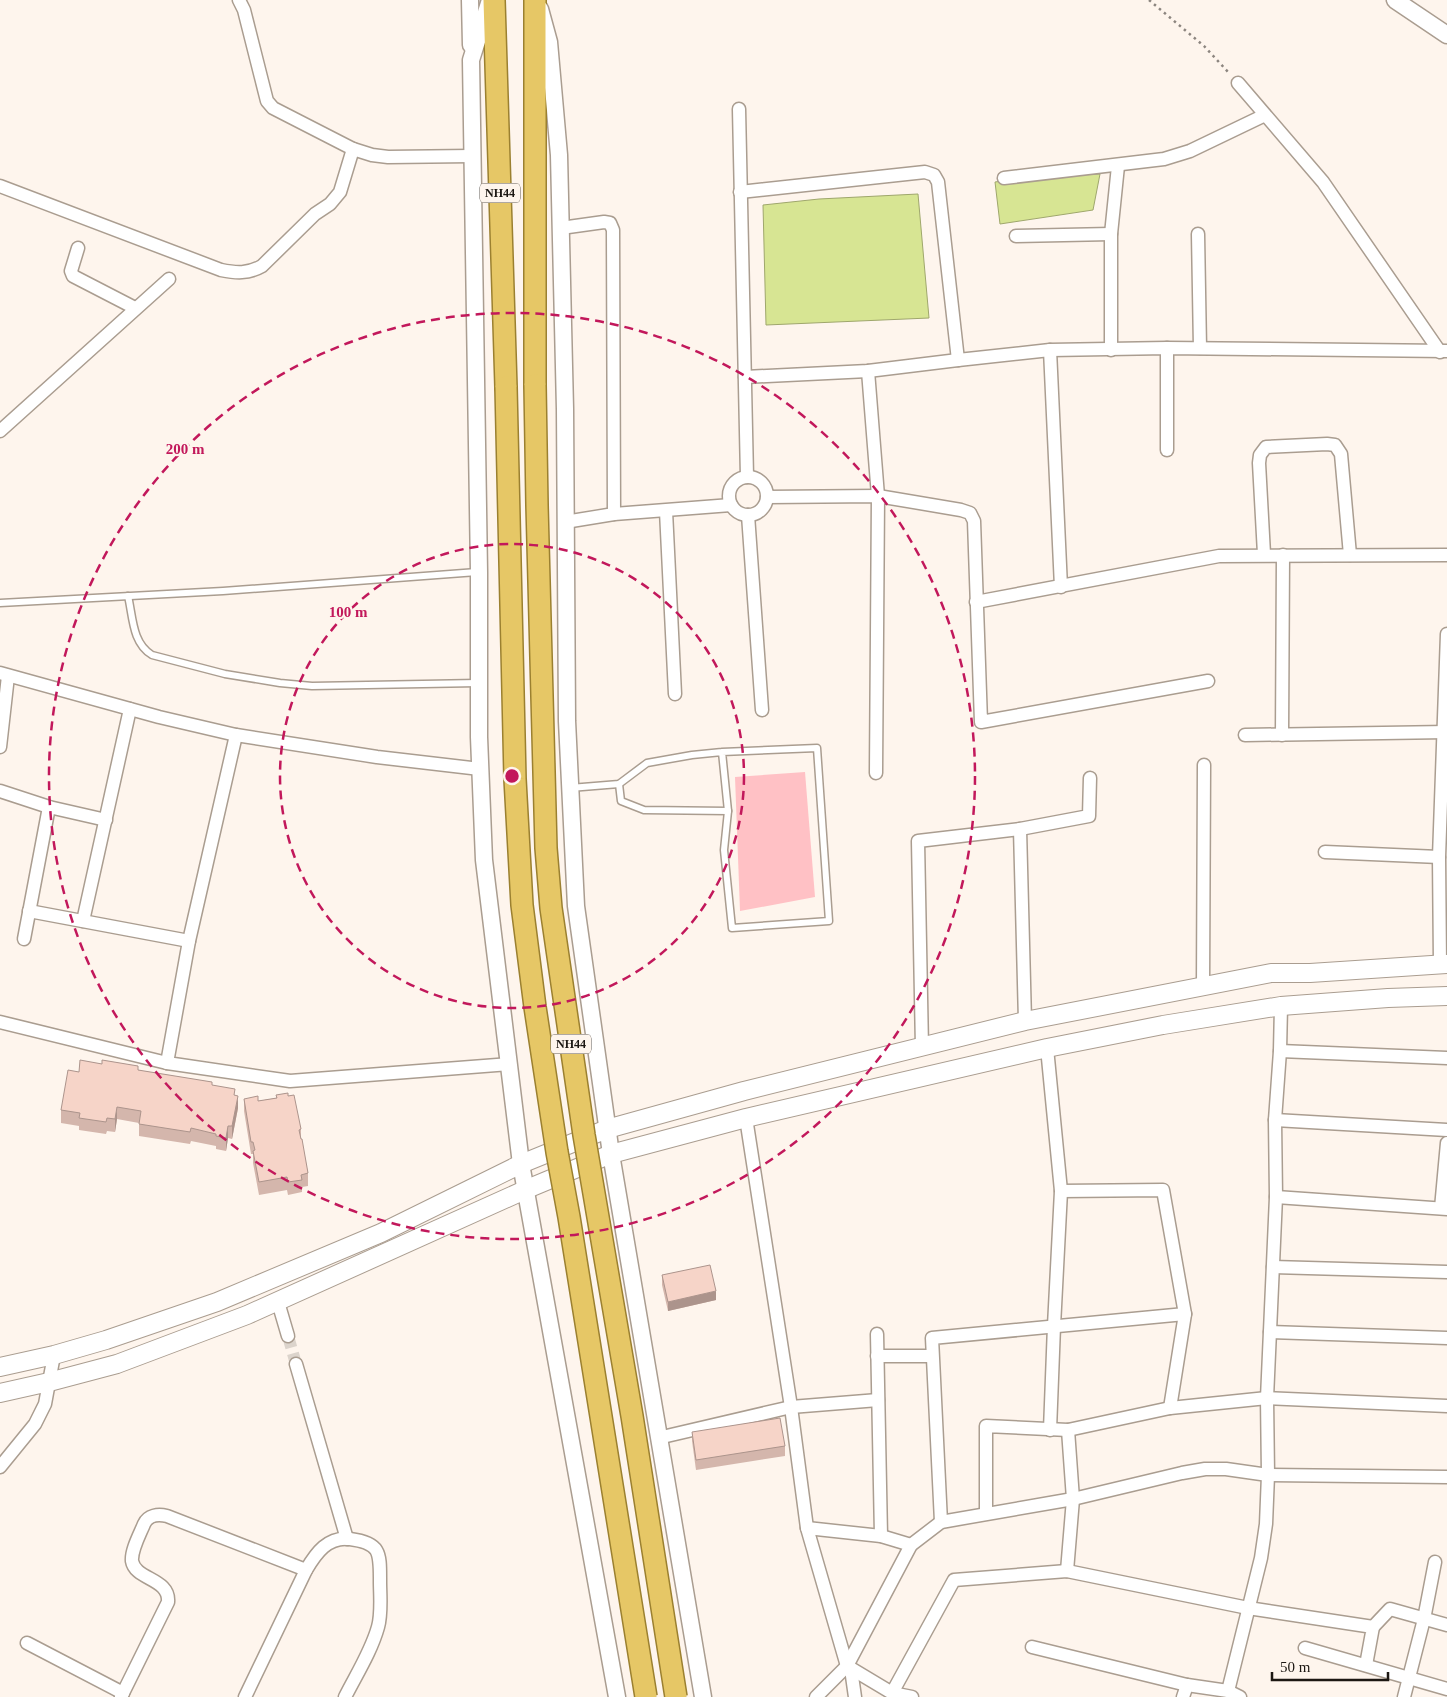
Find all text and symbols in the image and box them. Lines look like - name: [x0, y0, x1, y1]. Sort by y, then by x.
- road number: NH44: [480, 184, 520, 202]
- text: 200 m: [166, 441, 205, 457]
- text: 100 m: [329, 604, 368, 620]
- centre of rings: [503, 767, 521, 785]
- road number: NH44: [551, 1034, 591, 1054]
- scale bar: [1272, 1650, 1388, 1682]
- text: 50 m: [1280, 1659, 1311, 1675]

